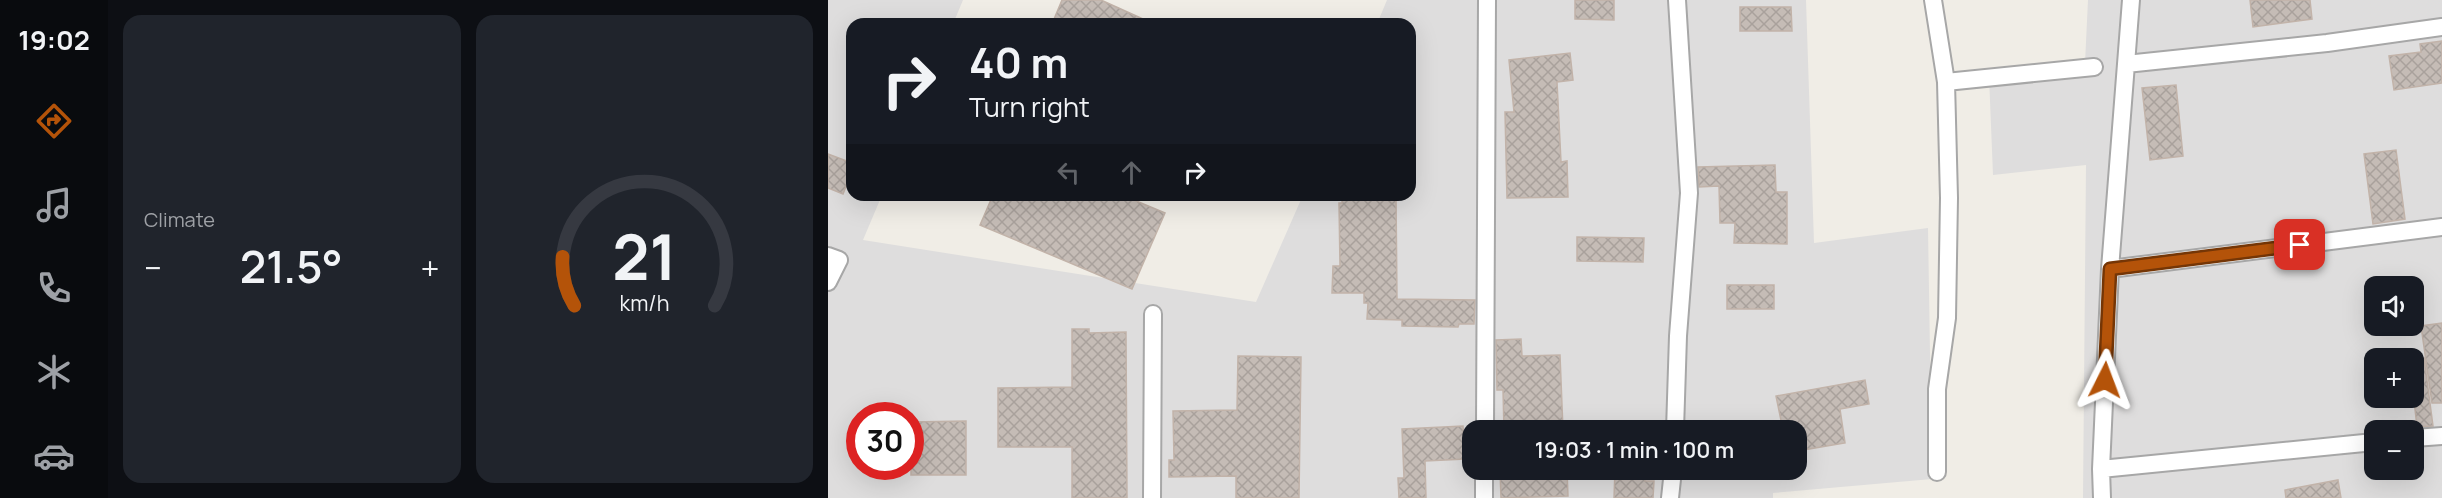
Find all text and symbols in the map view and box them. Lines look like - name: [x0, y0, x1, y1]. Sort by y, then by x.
- text: 19:02: [18, 21, 90, 58]
- text: 40 m: [969, 33, 1068, 91]
- icon: right: [870, 42, 948, 120]
- text: Turn right: [969, 88, 1090, 125]
- icon: directions: [33, 100, 75, 142]
- icon: left: [1052, 156, 1085, 189]
- icon: ahead: [1115, 156, 1148, 189]
- icon: right: [1178, 156, 1211, 189]
- icon: music: [33, 184, 75, 226]
- text: Climate: [144, 206, 215, 233]
- text: 21: [612, 213, 676, 299]
- pin: [2274, 219, 2325, 270]
- icon: arrive: [2283, 228, 2316, 261]
- text: 21.5°: [240, 235, 343, 297]
- text: −: [144, 245, 162, 290]
- text: +: [420, 245, 440, 290]
- icon: phone: [33, 267, 75, 309]
- map controls: [2364, 276, 2424, 480]
- button: sound: [2364, 276, 2424, 336]
- text: km/h: [619, 288, 669, 317]
- position arrow: [2073, 348, 2137, 412]
- button: +: [2364, 348, 2424, 408]
- icon: climate: [33, 351, 75, 393]
- speed limit sign: 30: [846, 402, 924, 480]
- button: −: [2364, 420, 2424, 480]
- icon: car: [33, 435, 75, 477]
- text: 19:03 · 1 min · 100 m: [1535, 435, 1734, 465]

